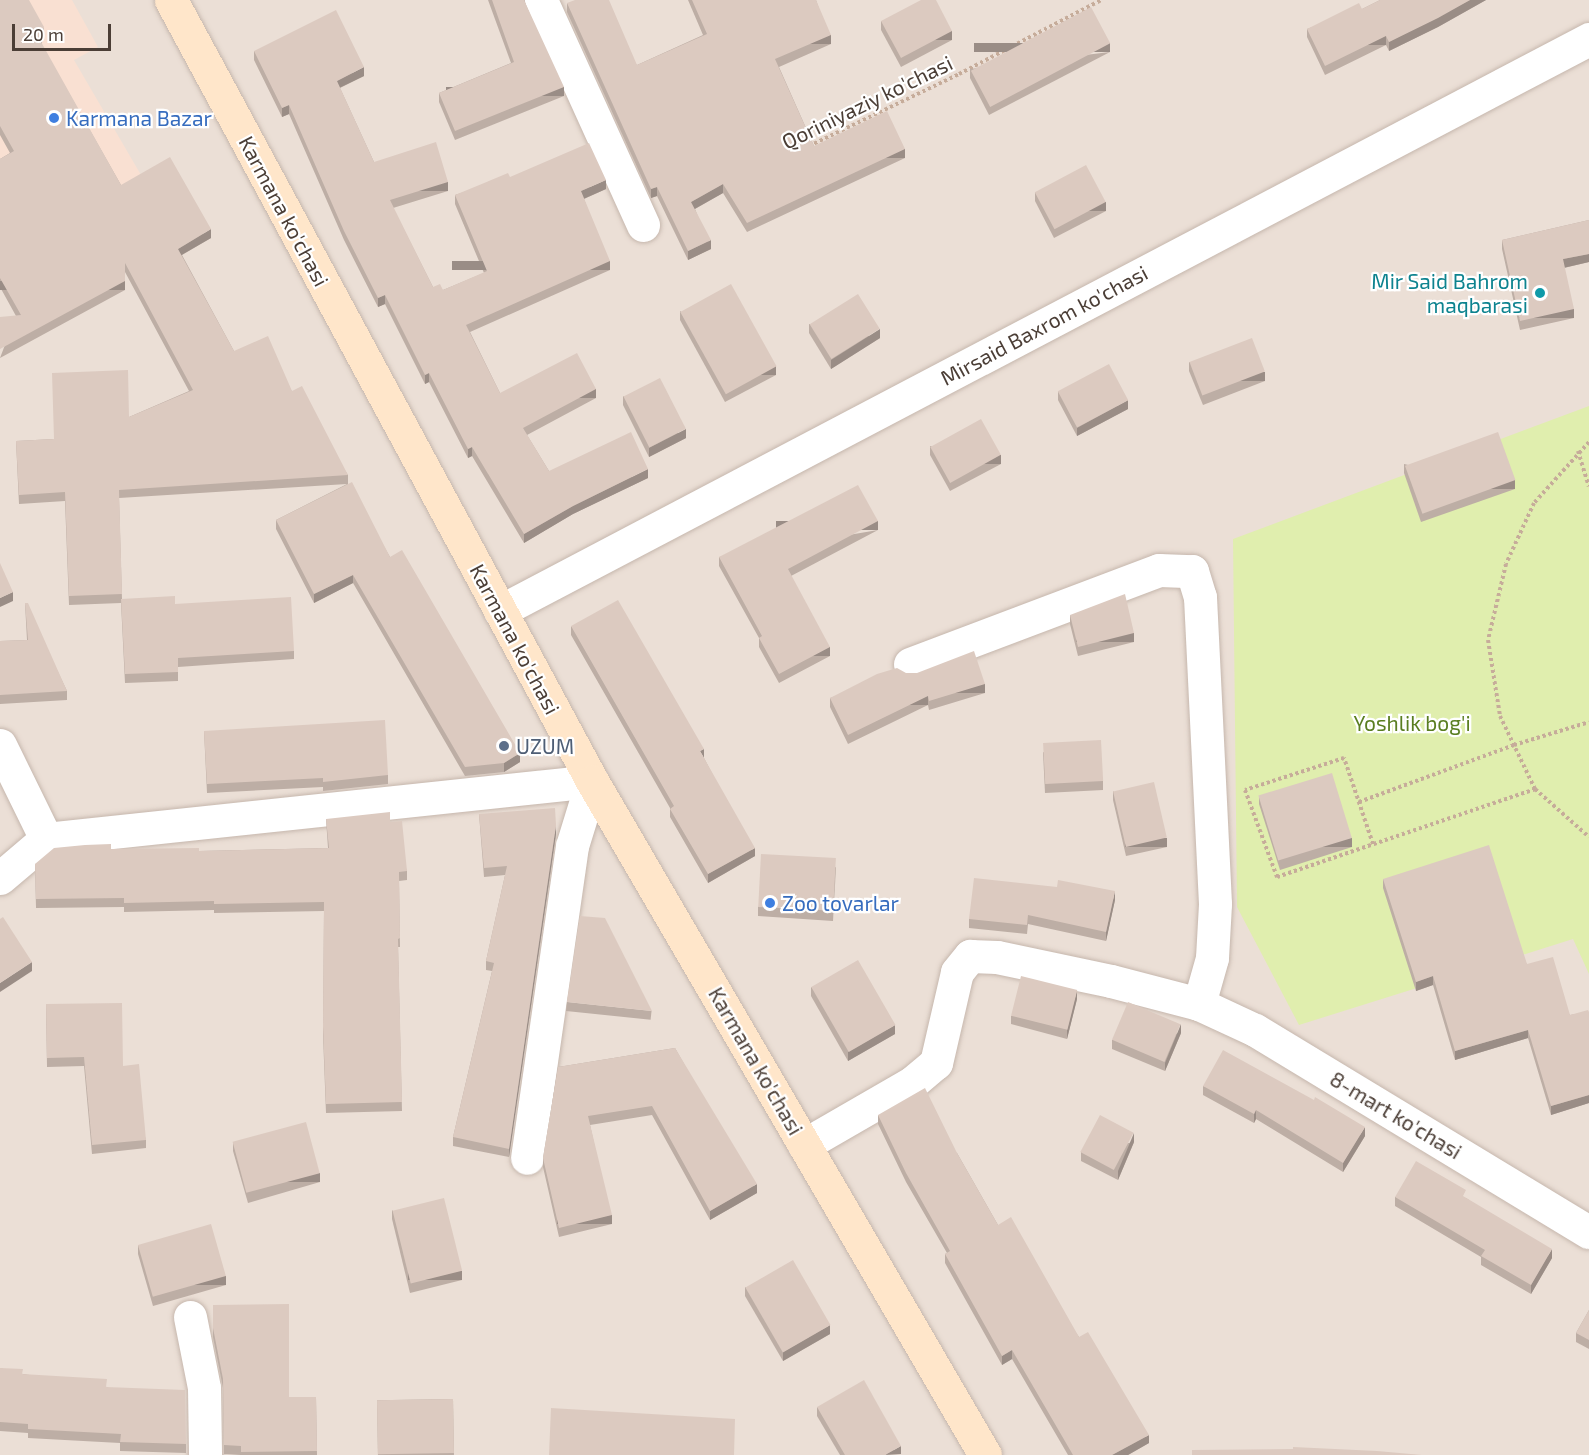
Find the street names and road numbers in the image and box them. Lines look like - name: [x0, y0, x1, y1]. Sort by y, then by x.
- street label: Qoriniyaziy ko'chasi: [777, 50, 957, 154]
- street label: Karmana ko'chasi: [234, 132, 334, 290]
- street label: Mirsaid Baxrom ko'chasi: [936, 260, 1152, 390]
- street label: Karmana ko'chasi: [465, 560, 565, 718]
- street label: Karmana ko'chasi: [703, 983, 809, 1139]
- street label: 8-mart ko'chasi: [1326, 1066, 1466, 1164]

